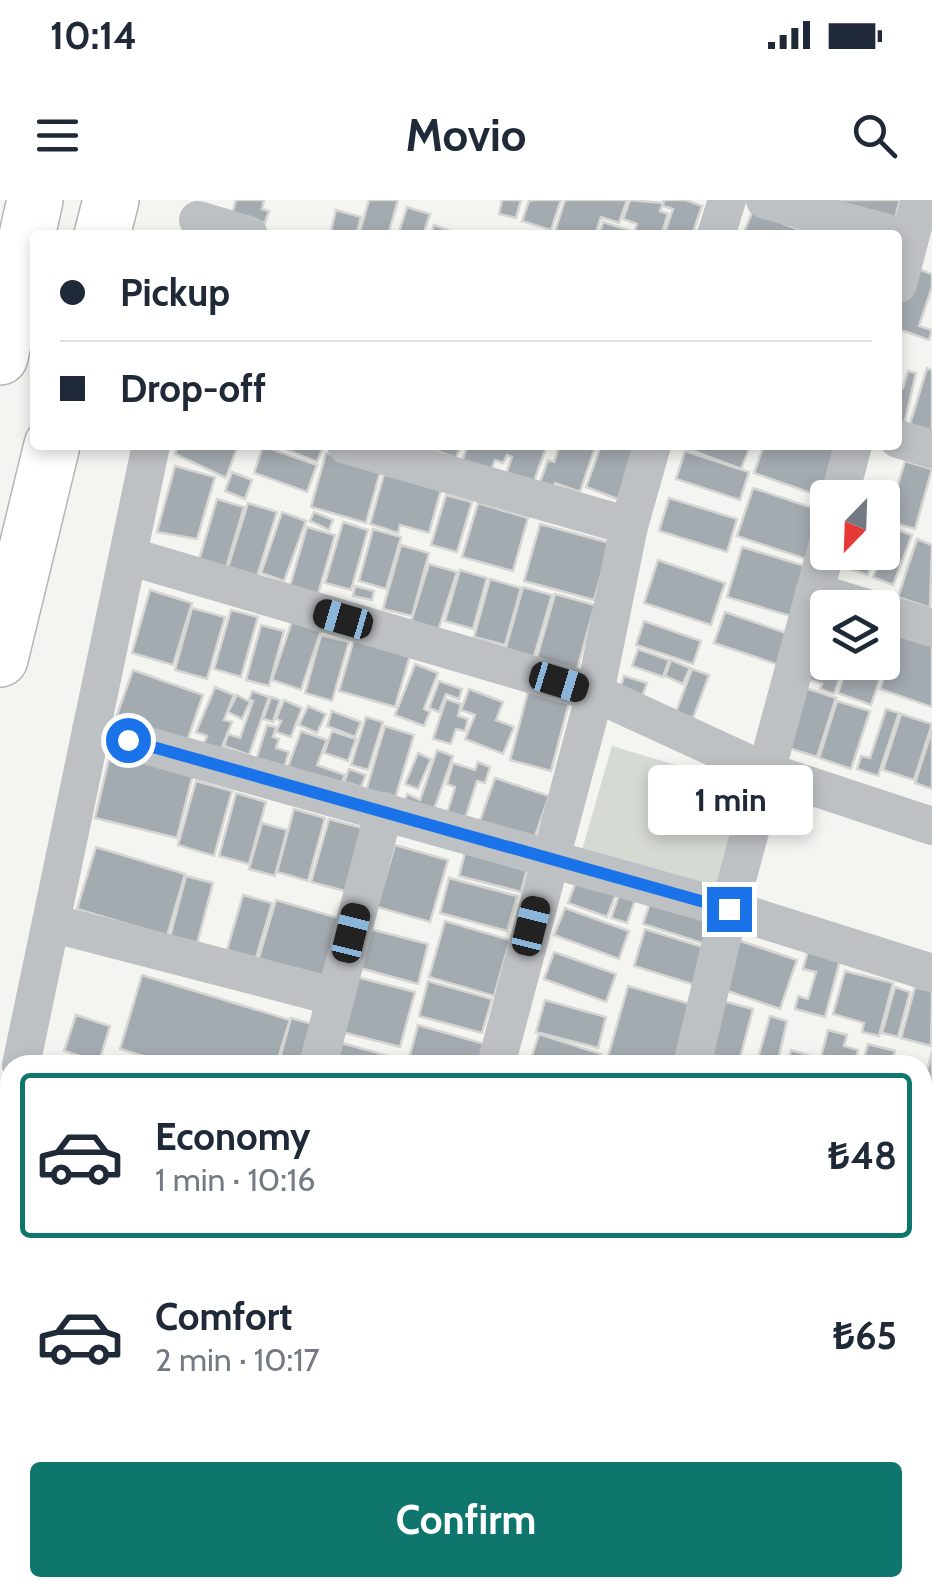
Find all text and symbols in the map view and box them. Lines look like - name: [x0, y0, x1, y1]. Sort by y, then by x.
- text: 10:14: [50, 12, 137, 59]
- icon: menu: [30, 108, 85, 163]
- text: Movio: [406, 108, 526, 162]
- icon: search: [847, 108, 902, 163]
- text: Pickup: [120, 269, 230, 316]
- text: Drop-off: [120, 365, 266, 412]
- north arrow: [810, 480, 900, 570]
- map controls: [810, 480, 900, 680]
- button: layers: [810, 590, 900, 680]
- car: [310, 596, 376, 642]
- car: [526, 659, 592, 705]
- route start: [106, 718, 151, 763]
- callout: 1 min: [646, 764, 812, 834]
- text: 1 min: [694, 780, 767, 819]
- route end: [707, 887, 752, 932]
- car: [509, 893, 553, 959]
- car: [329, 900, 373, 966]
- icon: car: [35, 1111, 125, 1201]
- text: Economy: [155, 1113, 310, 1160]
- text: ₺48: [828, 1132, 897, 1179]
- text: 1 min · 10:16: [155, 1160, 315, 1199]
- icon: car: [35, 1291, 125, 1381]
- text: Comfort: [155, 1293, 292, 1340]
- text: ₺65: [833, 1312, 897, 1359]
- text: 2 min · 10:17: [155, 1340, 320, 1379]
- button: Confirm: [30, 1462, 902, 1577]

